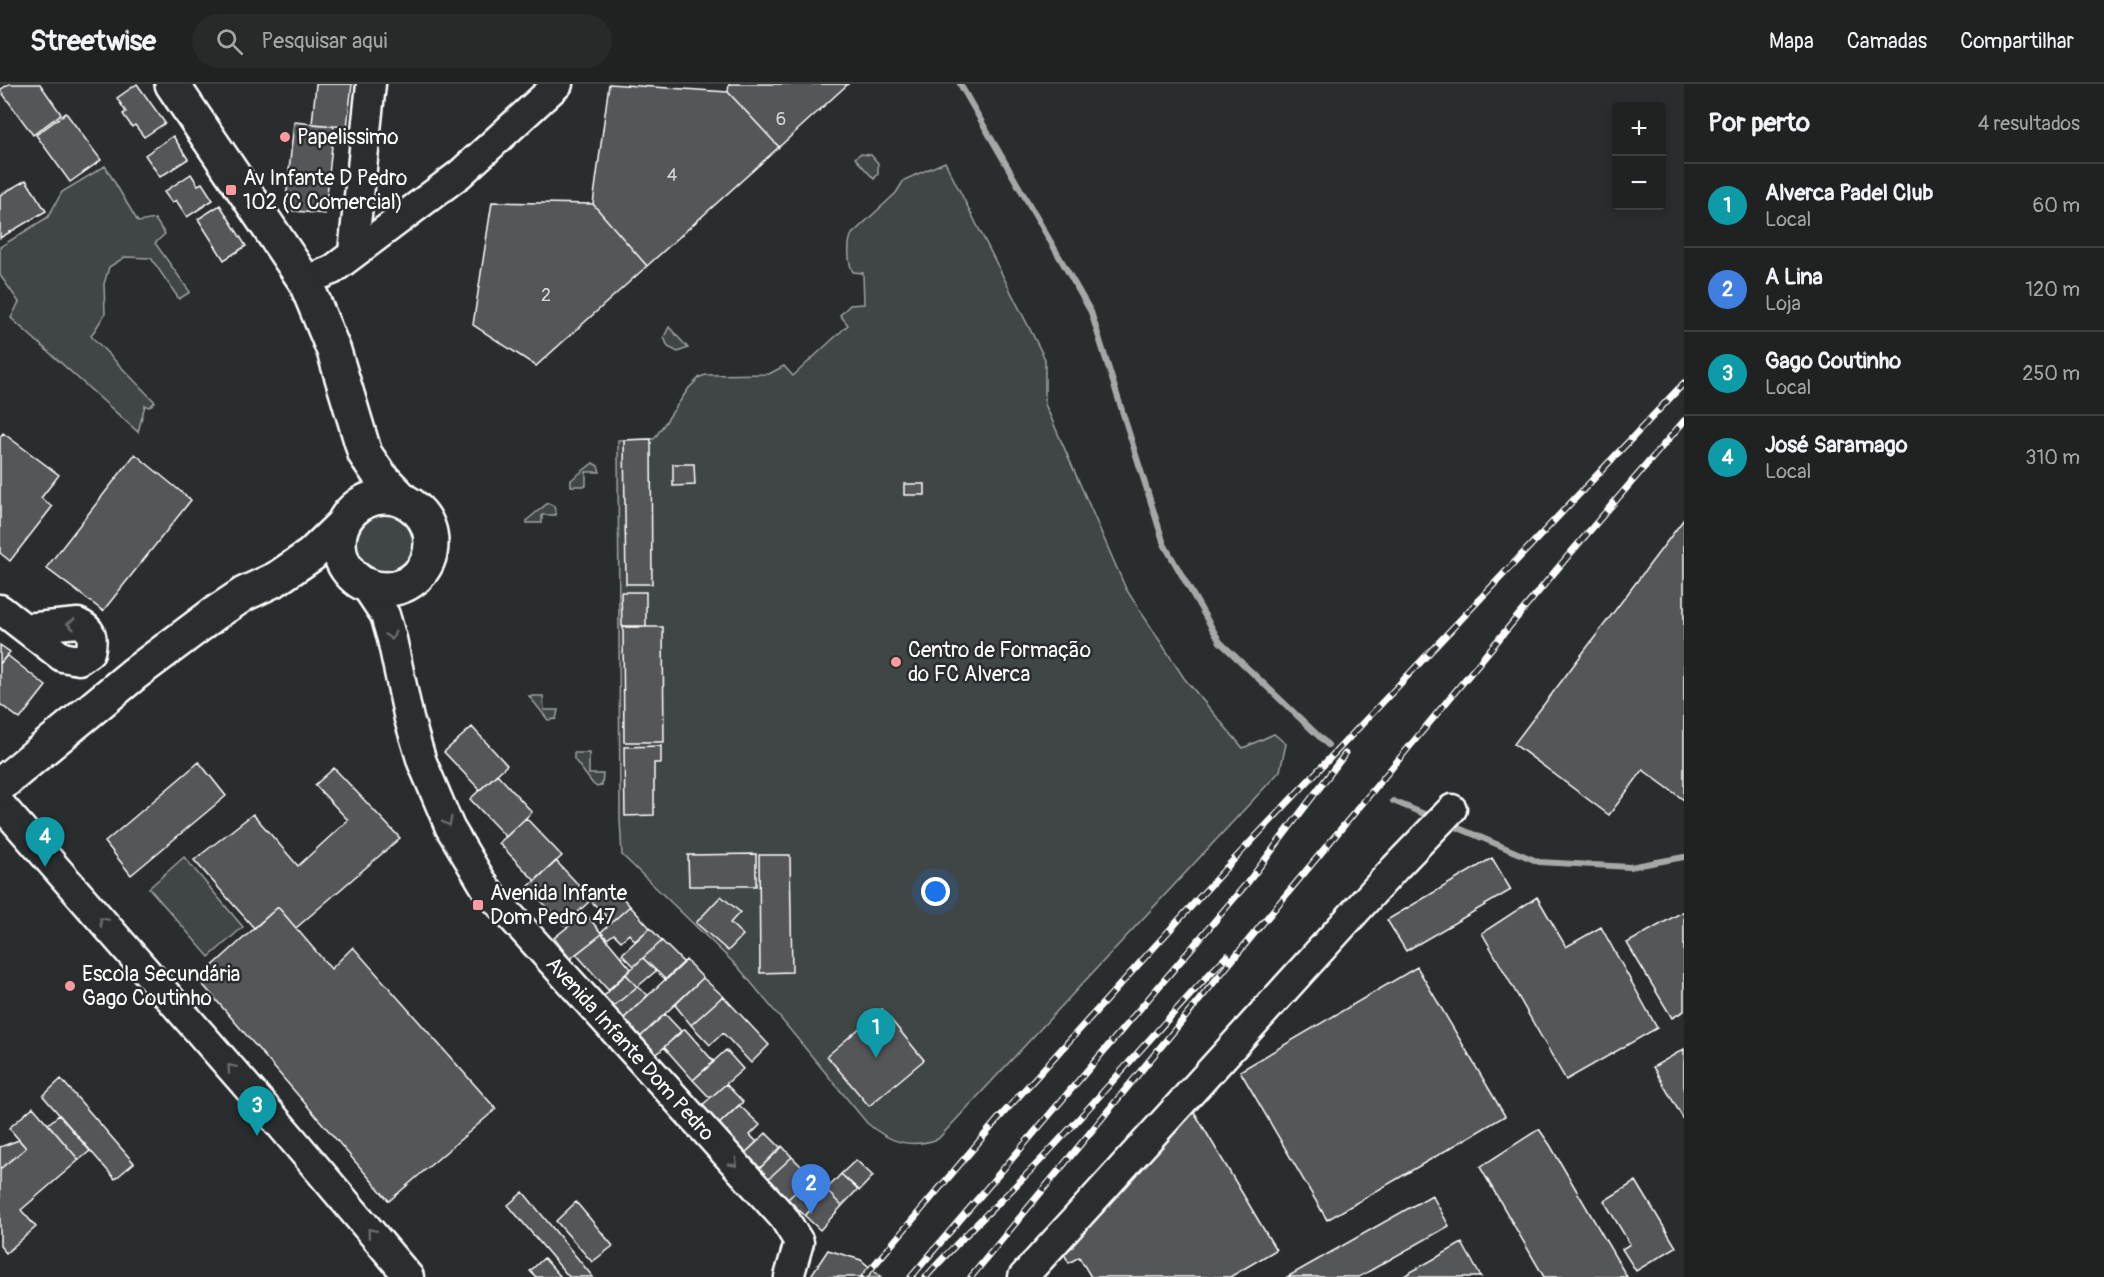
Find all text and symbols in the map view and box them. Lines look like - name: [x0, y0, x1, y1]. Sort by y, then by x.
- search box: [192, 14, 612, 68]
- text: Streetwise: [30, 24, 156, 59]
- icon: search: [213, 25, 246, 58]
- text: Pesquisar aqui: [261, 27, 387, 55]
- text: Mapa: [1769, 28, 1814, 55]
- text: Camadas: [1847, 28, 1927, 55]
- text: Compartilhar: [1960, 28, 2074, 55]
- map controls: [1612, 102, 1666, 210]
- button: +: [1612, 102, 1666, 156]
- text: Por perto: [1708, 107, 1810, 139]
- house number: 6: [776, 108, 786, 131]
- text: 4 resultados: [1978, 111, 2080, 136]
- place label: Papelissimo: [297, 124, 398, 151]
- marker: Papelissimo: [278, 130, 292, 144]
- button: −: [1612, 156, 1666, 210]
- house number: 4: [667, 164, 678, 187]
- place label: Av Infante D Pedro 102 (C Comercial): [243, 165, 407, 216]
- text: Alverca Padel Club: [1765, 179, 1933, 207]
- marker: Av Infante D Pedro 102 (C Comercial): [224, 183, 238, 197]
- text: 1: [1724, 193, 1731, 218]
- text: 60 m: [2033, 193, 2080, 218]
- text: Local: [1765, 207, 1811, 232]
- text: A Lina: [1765, 263, 1823, 291]
- text: 2: [1722, 277, 1733, 302]
- text: 120 m: [2025, 277, 2080, 302]
- house number: 2: [541, 284, 551, 307]
- text: Loja: [1765, 291, 1801, 316]
- text: Gago Coutinho: [1765, 347, 1901, 375]
- text: 3: [1722, 361, 1733, 386]
- text: 250 m: [2022, 361, 2080, 386]
- text: Local: [1765, 375, 1811, 400]
- text: José Saramago: [1765, 431, 1907, 459]
- text: 4: [1722, 445, 1733, 470]
- text: 310 m: [2025, 445, 2080, 470]
- text: Local: [1765, 459, 1811, 484]
- one-way arrow: [67, 617, 76, 630]
- one-way arrow: [384, 630, 396, 641]
- place label: Centro de Formação do FC Alverca: [908, 637, 1091, 688]
- marker: Centro de Formação do FC Alverca: [889, 655, 903, 669]
- one-way arrow: [440, 816, 452, 827]
- pin: 4: [26, 818, 64, 867]
- your location: [921, 877, 950, 906]
- place label: Avenida Infante Dom Pedro 47: [490, 880, 628, 931]
- marker: Avenida Infante Dom Pedro 47: [471, 898, 485, 912]
- one-way arrow: [99, 917, 110, 928]
- street label: Avenida Infante Dom Pedro: [540, 951, 720, 1147]
- place label: Escola Secundária Gago Coutinho: [82, 961, 240, 1012]
- marker: Escola Secundária Gago Coutinho: [63, 979, 77, 993]
- pin: 1: [856, 1008, 896, 1058]
- one-way arrow: [227, 1064, 238, 1075]
- pin: 3: [238, 1086, 276, 1136]
- one-way arrow: [727, 1157, 738, 1167]
- pin: 2: [792, 1164, 830, 1214]
- one-way arrow: [367, 1228, 378, 1239]

